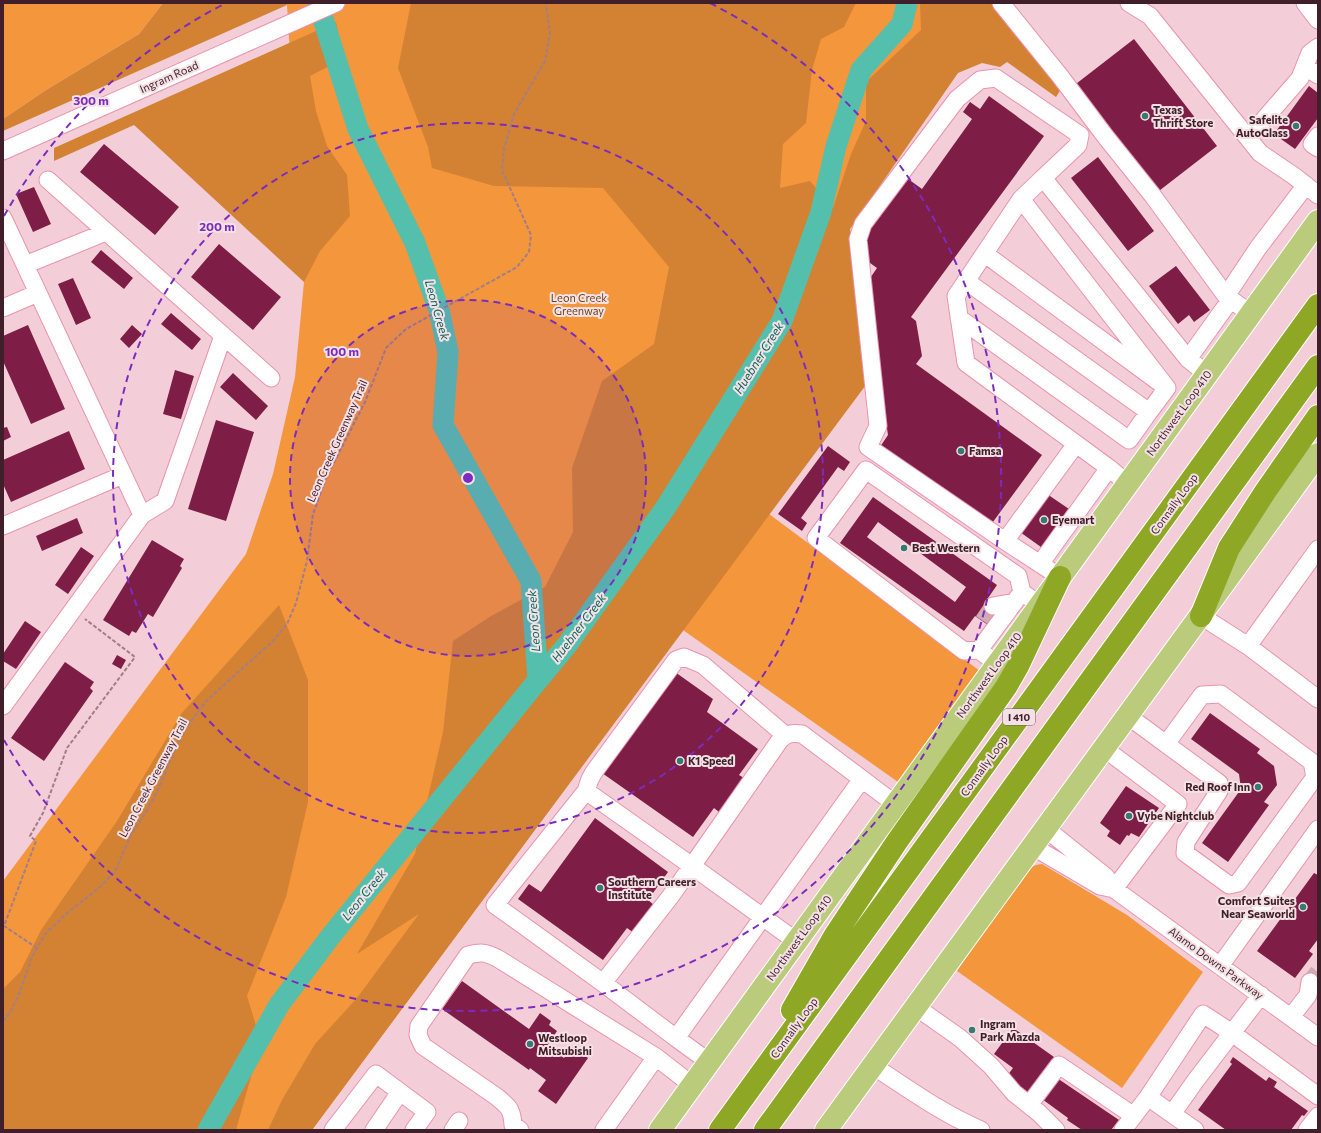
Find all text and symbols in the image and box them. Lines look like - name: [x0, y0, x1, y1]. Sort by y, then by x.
- street label: Ingram Road: [137, 58, 200, 95]
- text: 300 m: [73, 93, 109, 107]
- place label: Texas Thrift Store: [1153, 103, 1213, 129]
- marker: Texas Thrift Store: [1140, 111, 1150, 121]
- place label: Safelite AutoGlass: [1236, 113, 1288, 139]
- marker: Safelite AutoGlass: [1291, 121, 1301, 131]
- text: 200 m: [199, 219, 235, 233]
- water label: Leon Creek: [423, 278, 453, 342]
- park label: Leon Creek Greenway: [551, 291, 607, 317]
- water label: Huebner Creek: [731, 319, 786, 396]
- text: 100 m: [325, 344, 359, 358]
- street label: Northwest Loop 410: [1143, 368, 1214, 458]
- street label: Leon Creek Greenway Trail: [304, 378, 369, 504]
- place label: Famsa: [969, 444, 1002, 457]
- marker: Famsa: [956, 446, 966, 456]
- centre of rings: [461, 471, 475, 485]
- street label: Connally Loop: [1147, 471, 1200, 537]
- place label: Eyemart: [1052, 513, 1095, 526]
- marker: Eyemart: [1039, 515, 1049, 525]
- place label: Best Western: [912, 541, 980, 554]
- marker: Best Western: [899, 543, 909, 553]
- water label: Leon Creek: [524, 589, 542, 652]
- water label: Huebner Creek: [548, 590, 609, 664]
- street label: Northwest Loop 410: [953, 630, 1024, 720]
- road number: I 410: [1003, 709, 1035, 725]
- street label: Leon Creek Greenway Trail: [116, 716, 189, 839]
- street label: Connally Loop: [957, 733, 1010, 799]
- place label: K1 Speed: [688, 754, 734, 767]
- marker: K1 Speed: [675, 756, 685, 766]
- place label: Red Roof Inn: [1185, 780, 1250, 793]
- marker: Red Roof Inn: [1253, 782, 1263, 792]
- place label: Vybe Nightclub: [1137, 809, 1215, 822]
- marker: Vybe Nightclub: [1124, 811, 1134, 821]
- water label: Leon Creek: [338, 866, 388, 923]
- place label: Southern Careers Institute: [608, 875, 696, 901]
- marker: Southern Careers Institute: [595, 883, 605, 893]
- street label: Northwest Loop 410: [763, 893, 834, 983]
- place label: Comfort Suites Near Seaworld: [1218, 894, 1295, 920]
- marker: Comfort Suites Near Seaworld: [1298, 902, 1308, 912]
- street label: Alamo Downs Parkway: [1166, 924, 1267, 1002]
- street label: Connally Loop: [767, 995, 820, 1061]
- place label: Ingram Park Mazda: [980, 1017, 1040, 1043]
- marker: Ingram Park Mazda: [967, 1025, 977, 1035]
- place label: Westloop Mitsubishi: [538, 1031, 592, 1057]
- marker: Westloop Mitsubishi: [525, 1039, 535, 1049]

